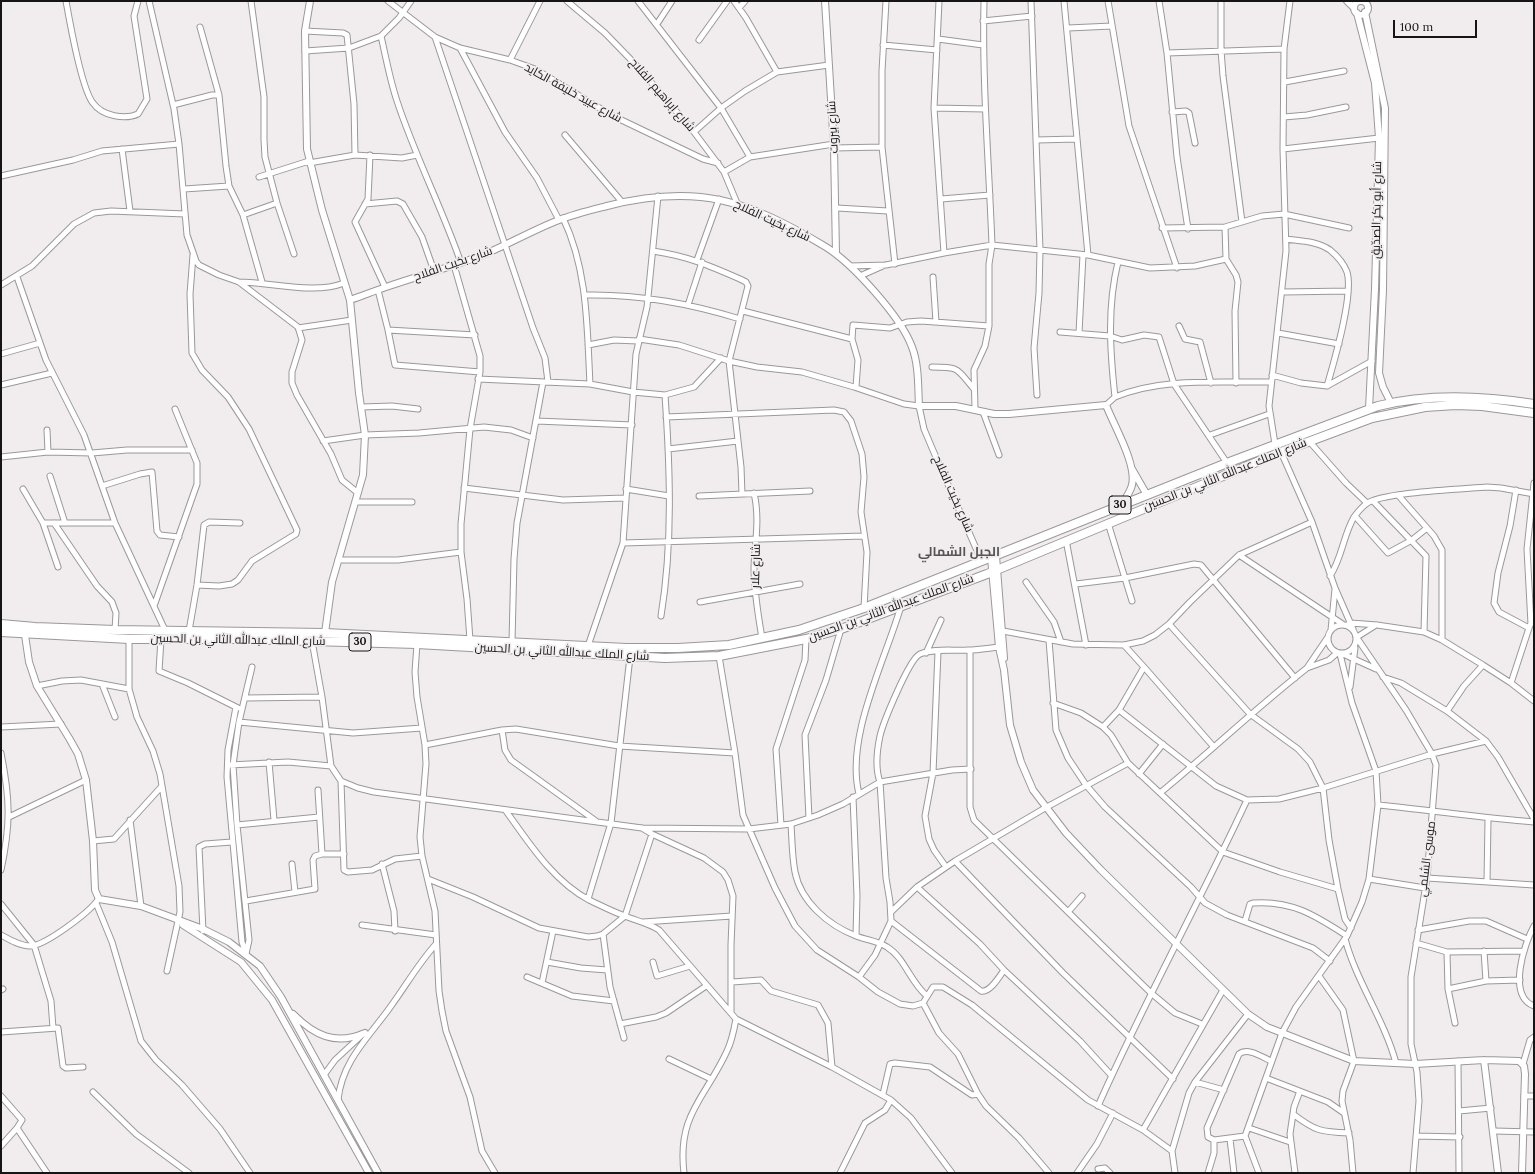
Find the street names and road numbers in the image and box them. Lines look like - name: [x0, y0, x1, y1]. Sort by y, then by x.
- street label: شارع إبراهيم الفلاح: [626, 55, 698, 135]
- street label: شارع عبيد خليفة الكايد: [522, 60, 624, 126]
- street label: شارع بيروت: [824, 100, 842, 154]
- street label: شارع أبو بكر الصدّيق: [1369, 161, 1385, 259]
- street label: شارع بخيت الفلاح: [732, 197, 812, 245]
- street label: شارع بخيت الفلاح: [412, 244, 494, 284]
- street label: شارع الملك عبدالله الثاني بن الحسين: [1141, 436, 1309, 514]
- street label: شارع بخيت الفلاح: [930, 453, 976, 535]
- road number: 30: [1109, 496, 1131, 514]
- street label: شارع علار: [748, 544, 764, 588]
- street label: شارع الملك عبدالله الثاني بن الحسين: [806, 571, 976, 645]
- street label: شارع الملك عبدالله الثاني بن الحسين: [150, 631, 326, 649]
- road number: 30: [349, 633, 371, 651]
- street label: شارع الملك عبدالله الثاني بن الحسين: [474, 640, 650, 664]
- street label: موسى الشلمي: [1415, 820, 1439, 898]

